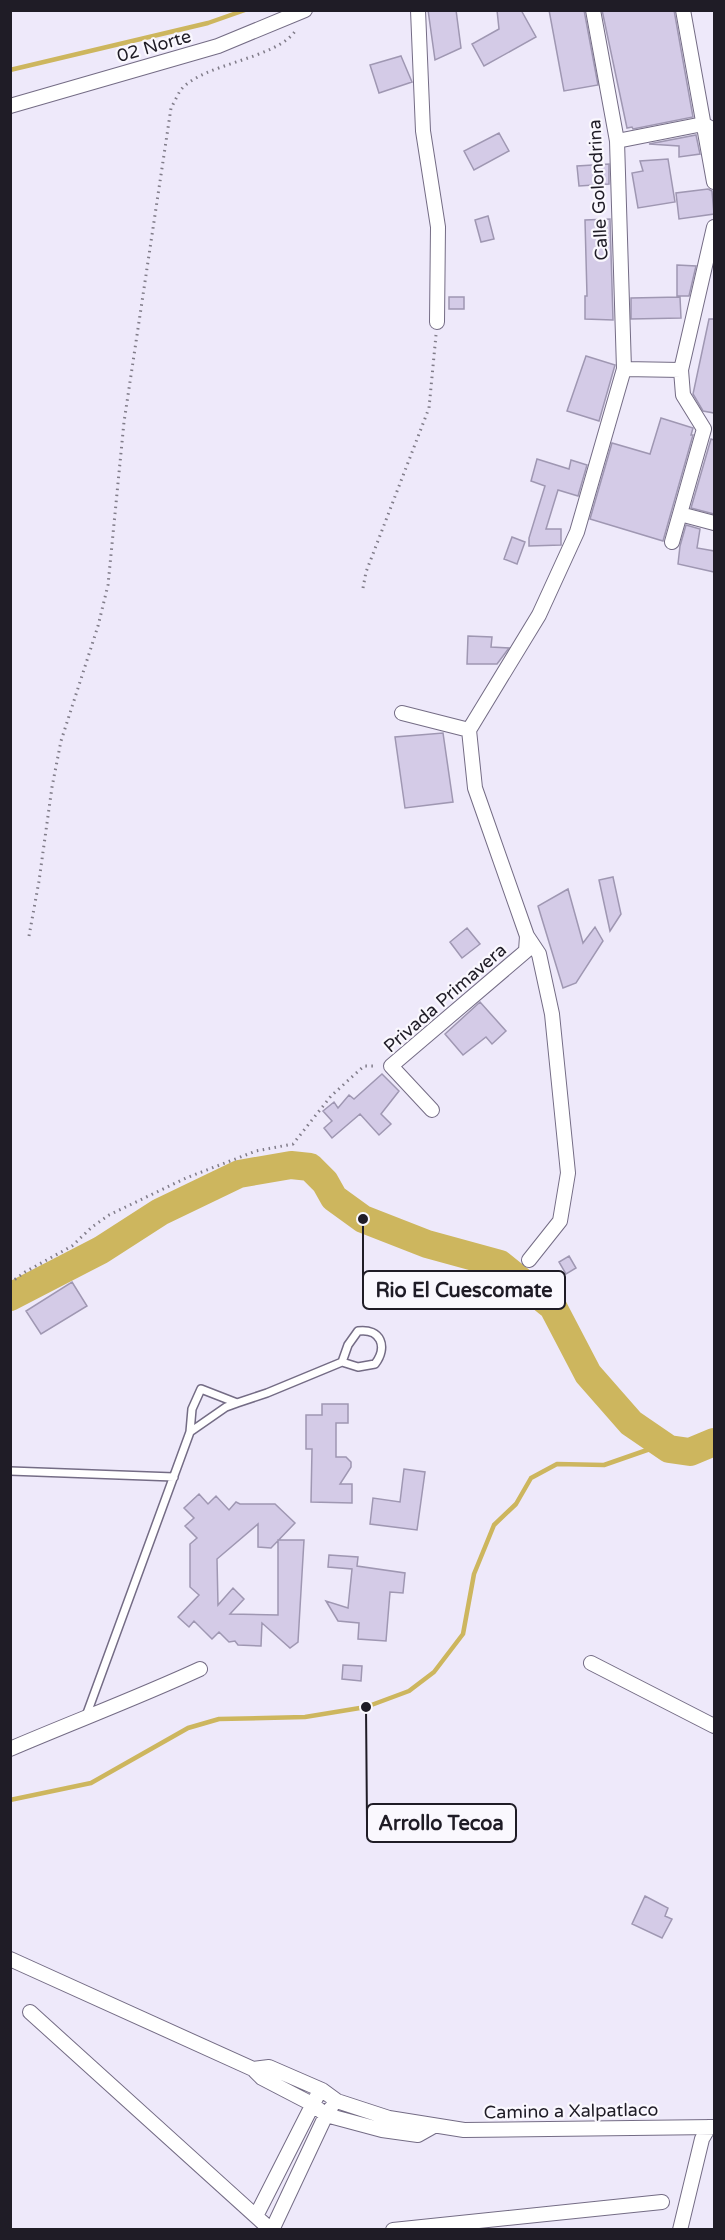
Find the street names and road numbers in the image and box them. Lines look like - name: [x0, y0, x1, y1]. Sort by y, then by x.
- street label: 02 Norte: [114, 25, 194, 67]
- street label: Calle Golondrina: [583, 119, 613, 261]
- street label: Privada Primavera: [379, 939, 511, 1057]
- street label: Camino a Xalpatlaco: [483, 2098, 659, 2124]

